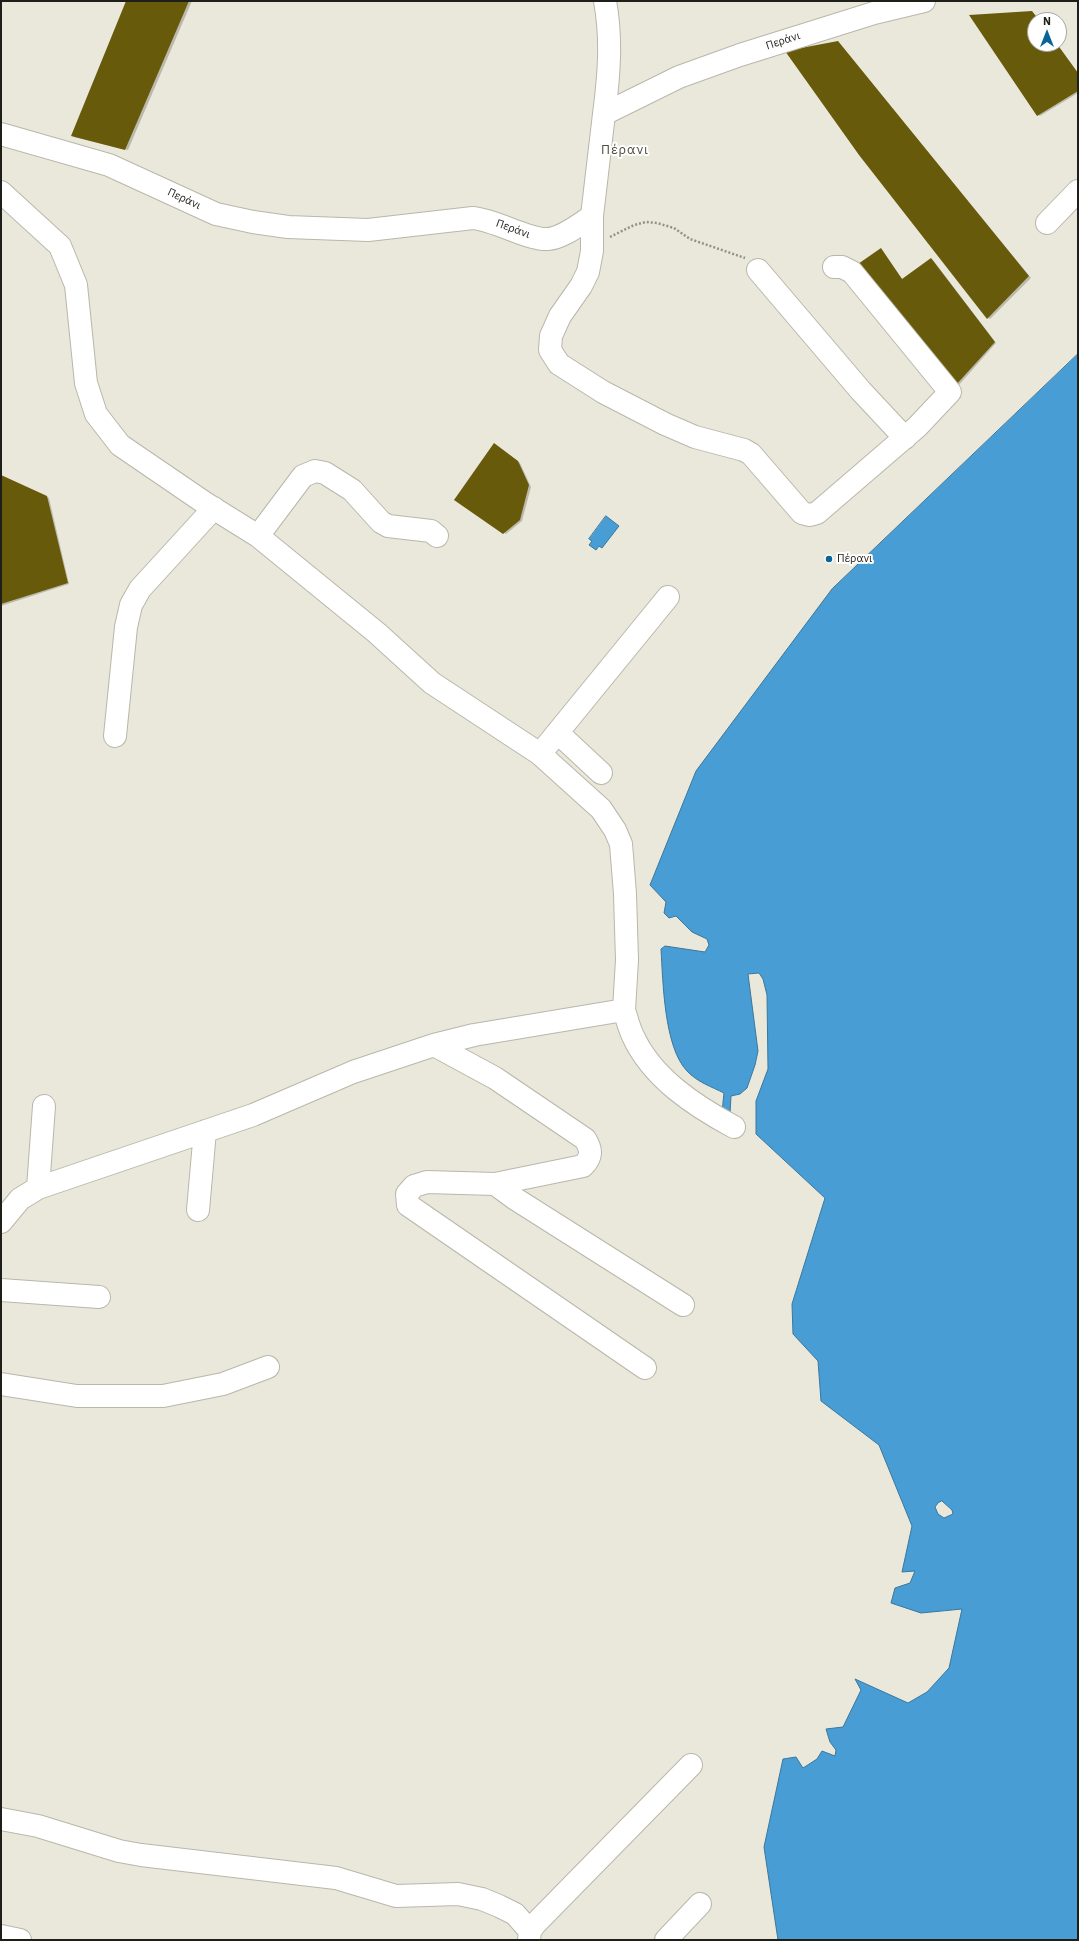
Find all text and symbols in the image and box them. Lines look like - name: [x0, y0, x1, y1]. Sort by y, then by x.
- north arrow: [1027, 12, 1067, 52]
- text: N: [1043, 14, 1051, 28]
- street label: Περάνι: [764, 29, 802, 53]
- district label: Πέρανι: [601, 142, 649, 158]
- street label: Περάνι: [165, 186, 203, 212]
- street label: Περάνι: [494, 217, 532, 241]
- place label: Πέρανι: [837, 552, 872, 566]
- marker: Πέρανι: [824, 554, 834, 564]

